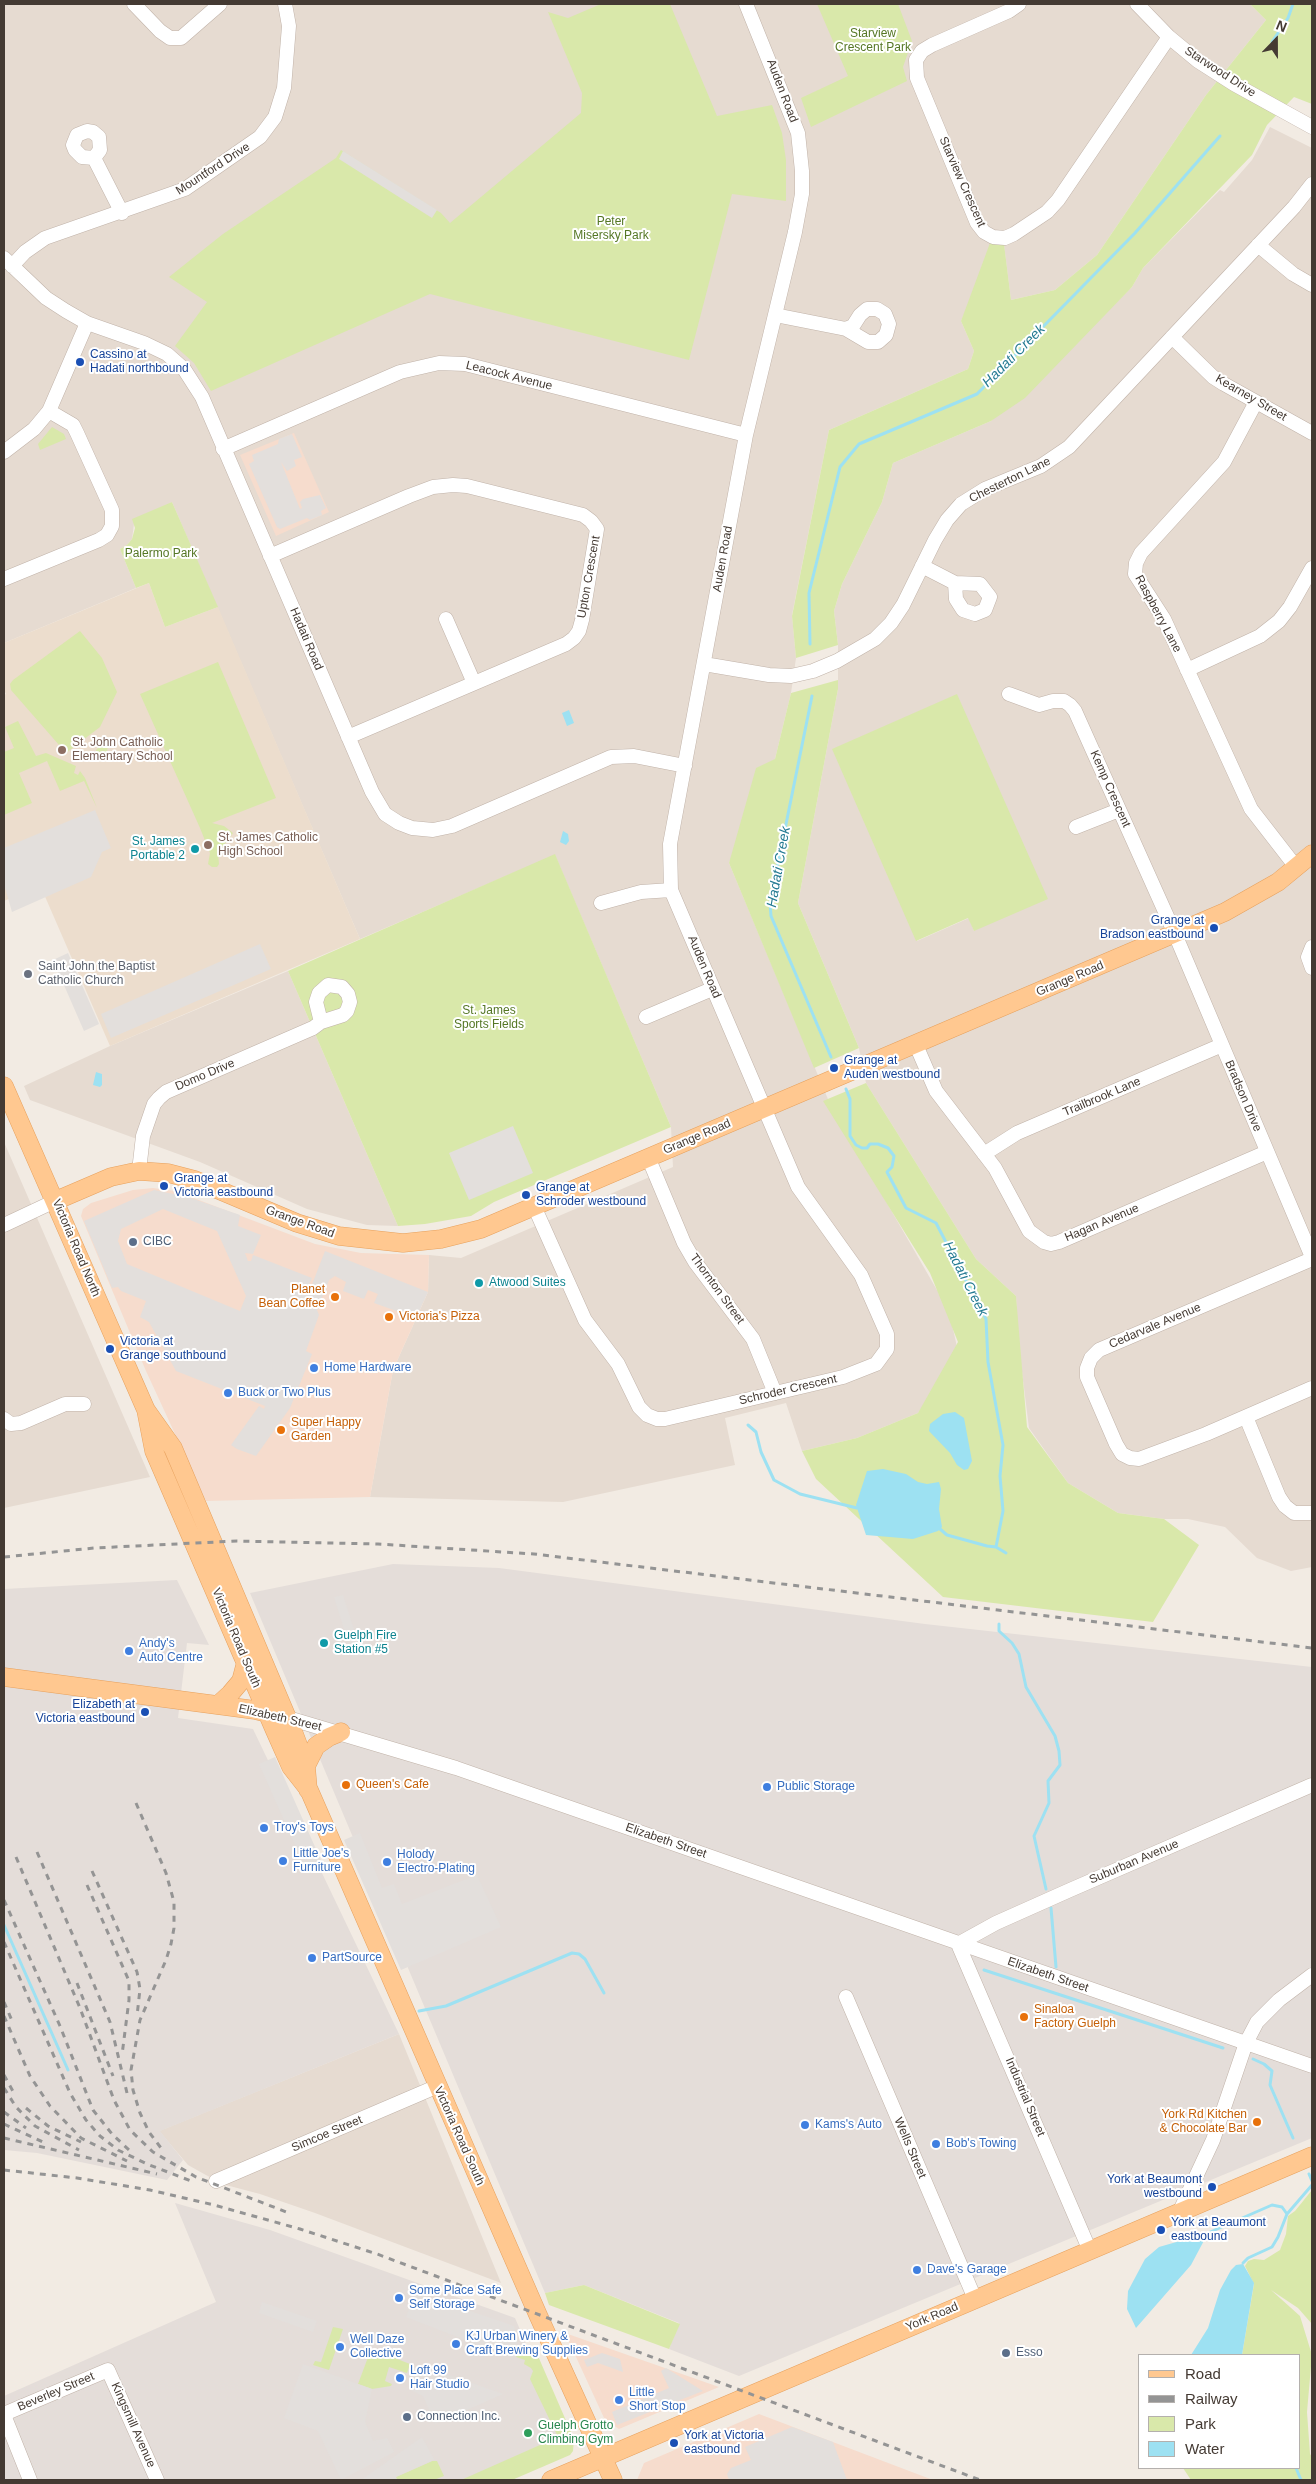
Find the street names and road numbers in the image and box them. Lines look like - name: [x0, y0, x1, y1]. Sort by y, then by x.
- street label: Starwood Drive: [1182, 44, 1258, 100]
- street label: Auden Road: [763, 57, 801, 125]
- street label: Starview Crescent: [936, 135, 988, 229]
- street label: Mountford Drive: [173, 140, 253, 198]
- street label: Leacock Avenue: [464, 358, 554, 394]
- street label: Kearney Street: [1213, 372, 1289, 424]
- street label: Chesterton Lane: [967, 454, 1053, 506]
- street label: Auden Road: [710, 525, 736, 593]
- street label: Upton Crescent: [575, 535, 603, 619]
- street label: Raspberry Lane: [1132, 573, 1184, 655]
- street label: Hadati Road: [286, 605, 326, 673]
- street label: Kemp Crescent: [1087, 748, 1133, 830]
- street label: Auden Road: [684, 933, 724, 1001]
- street label: Grange Road: [1034, 958, 1106, 1000]
- street label: Domo Drive: [173, 1056, 237, 1094]
- street label: Bradson Drive: [1222, 1058, 1264, 1134]
- street label: Trailbrook Lane: [1061, 1074, 1143, 1120]
- street label: Grange Road: [661, 1116, 733, 1158]
- street label: Victoria Road North: [49, 1197, 103, 1299]
- street label: Hagan Avenue: [1063, 1201, 1141, 1245]
- street label: Grange Road: [264, 1203, 336, 1241]
- street label: Thornton Street: [687, 1251, 747, 1327]
- street label: Cedarvale Avenue: [1107, 1300, 1203, 1352]
- street label: Schroder Crescent: [738, 1372, 838, 1408]
- street label: Victoria Road South: [209, 1586, 263, 1690]
- street label: Elizabeth Street: [237, 1701, 323, 1735]
- street label: Elizabeth Street: [624, 1820, 708, 1862]
- street label: Suburban Avenue: [1087, 1837, 1181, 1887]
- street label: Elizabeth Street: [1006, 1954, 1090, 1996]
- street label: Industrial Street: [1002, 2056, 1048, 2138]
- street label: Victoria Road South: [431, 2084, 487, 2188]
- street label: Simcoe Street: [290, 2113, 364, 2155]
- street label: Wells Street: [891, 2116, 929, 2180]
- street label: York Road: [904, 2300, 960, 2334]
- street label: Beverley Street: [15, 2369, 97, 2415]
- street label: Kingsmill Avenue: [108, 2380, 158, 2470]

